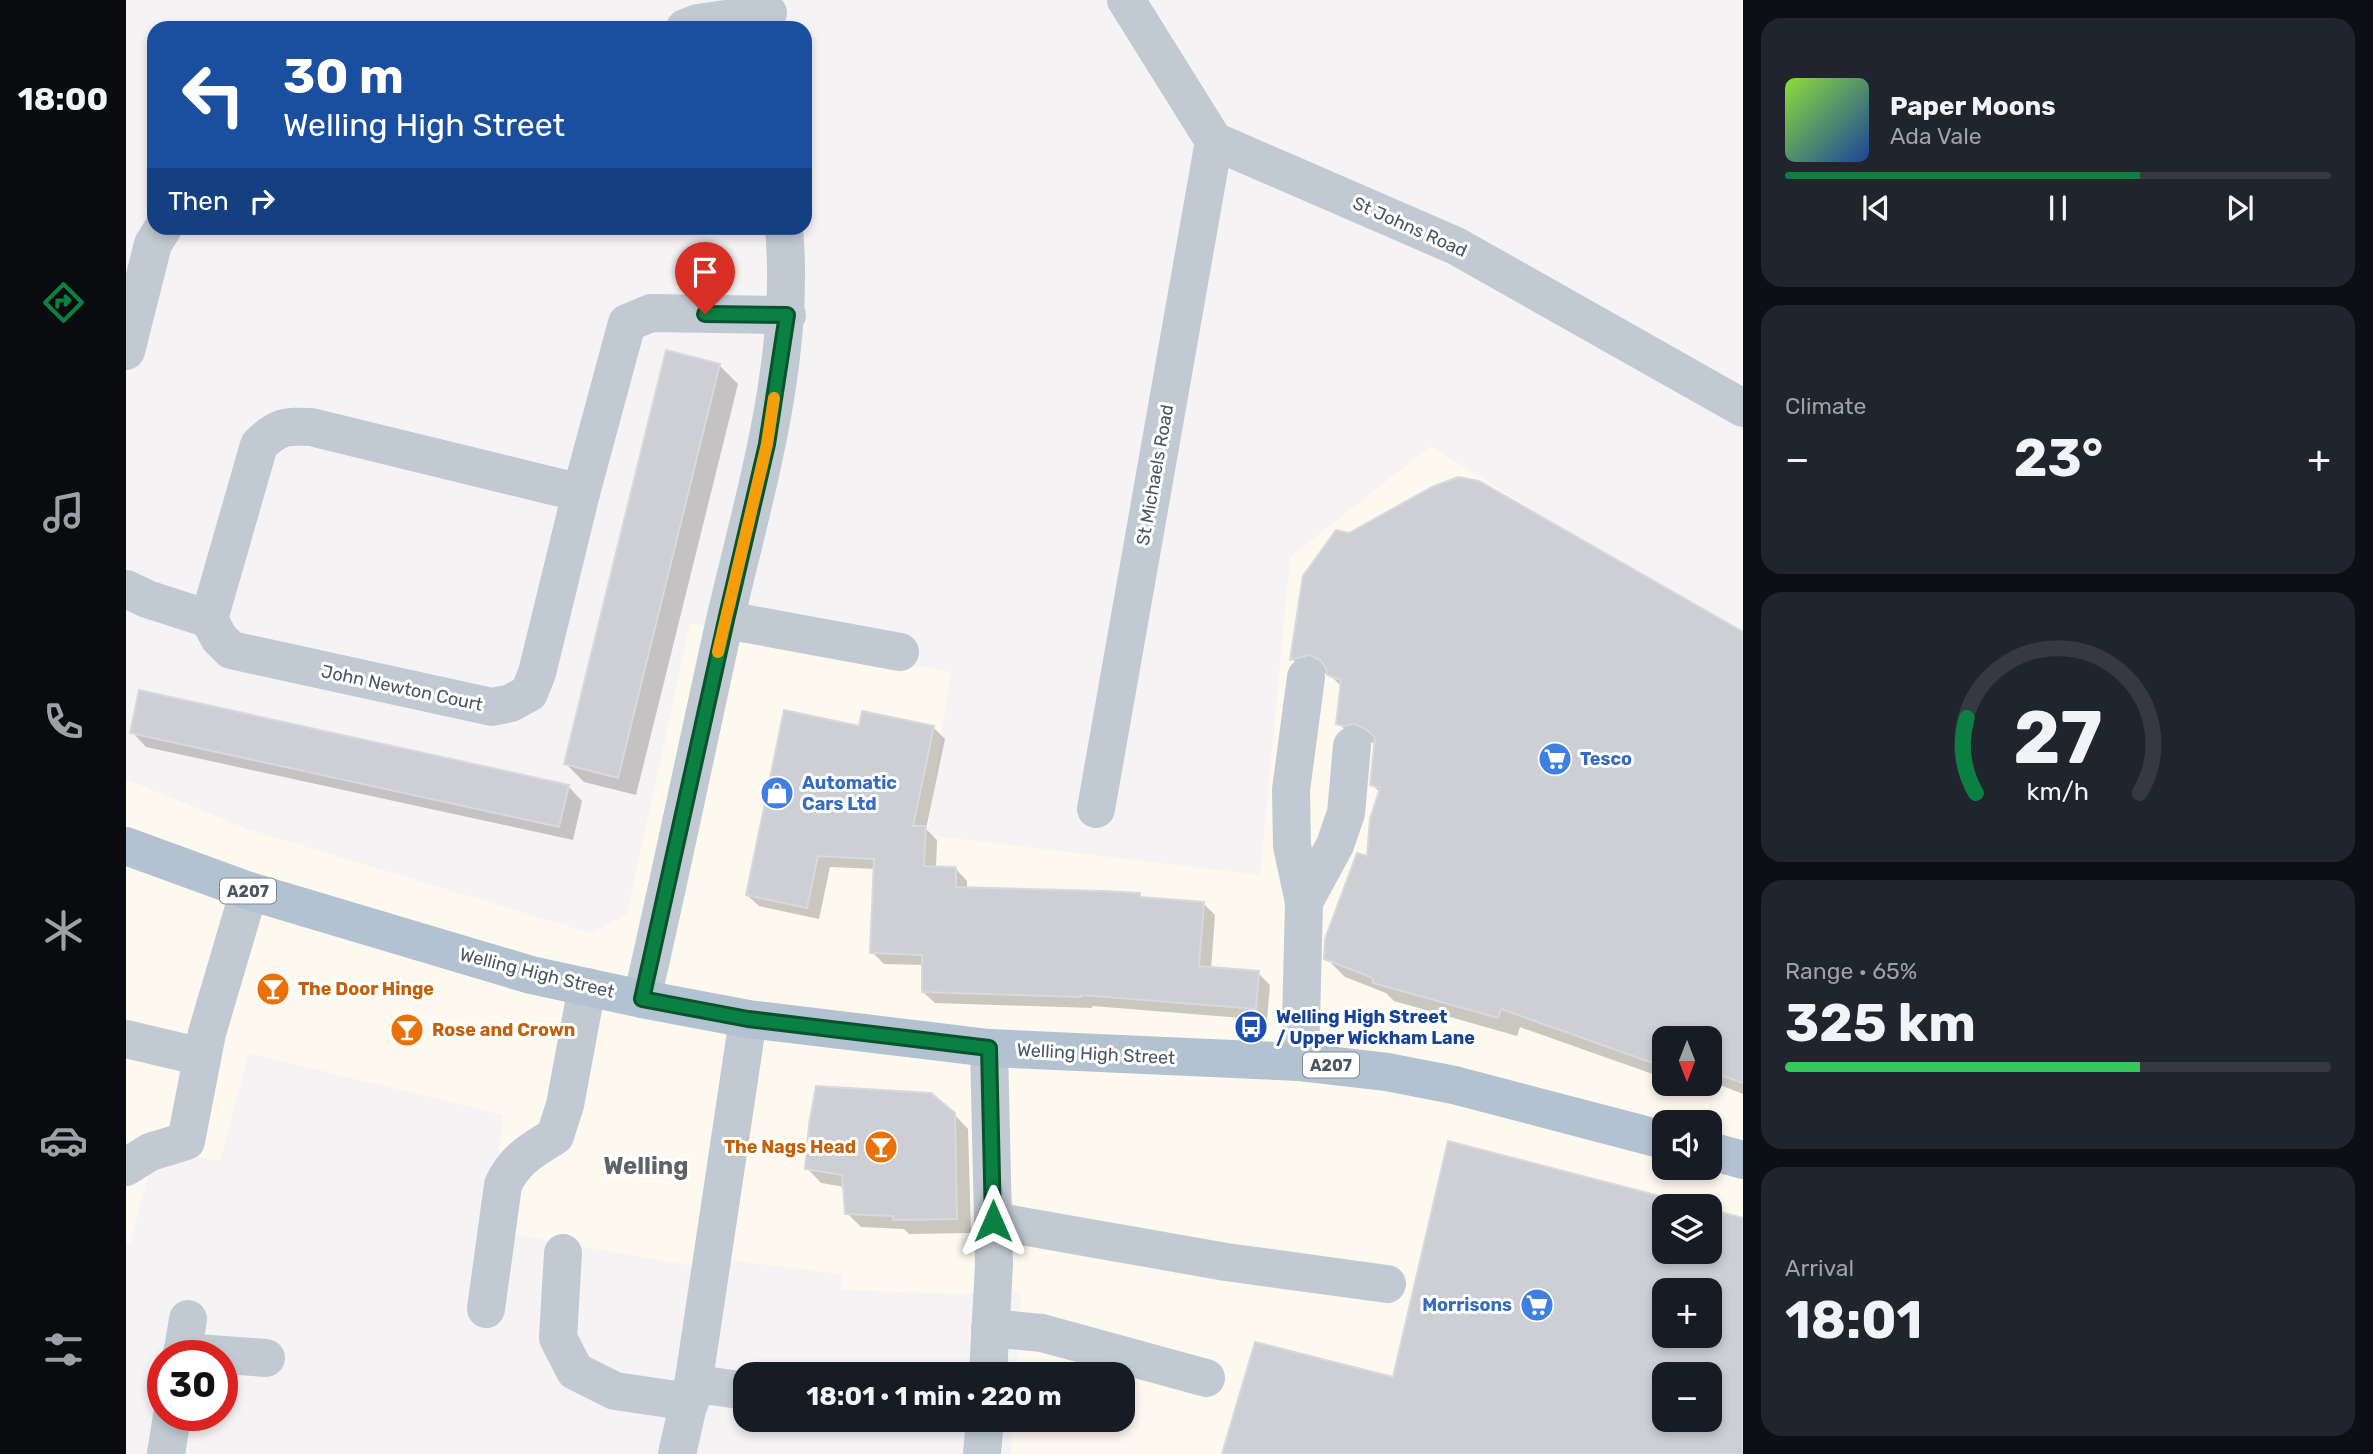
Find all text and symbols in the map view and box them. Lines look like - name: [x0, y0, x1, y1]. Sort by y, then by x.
- text: 30 m: [283, 47, 404, 105]
- icon: left: [168, 49, 259, 140]
- text: 18:00: [18, 80, 108, 118]
- text: Paper Moons: [1890, 91, 2056, 122]
- text: Welling High Street: [283, 106, 565, 144]
- text: Ada Vale: [1890, 122, 1982, 150]
- icon: right: [243, 182, 281, 220]
- text: Then: [168, 186, 229, 217]
- icon: previous: [1857, 189, 1895, 227]
- icon: pause: [2039, 189, 2077, 227]
- icon: next: [2221, 189, 2259, 227]
- street label: St Johns Road: [1350, 192, 1470, 262]
- pin: [675, 242, 735, 314]
- icon: arrive: [686, 253, 724, 291]
- icon: directions: [39, 278, 88, 327]
- text: Climate: [1785, 392, 1866, 420]
- street label: St Michaels Road: [1132, 403, 1178, 547]
- text: 23°: [2014, 427, 2103, 489]
- text: −: [1785, 436, 1810, 482]
- text: +: [2307, 436, 2331, 482]
- icon: music: [39, 488, 88, 537]
- street label: John Newton Court: [319, 660, 485, 716]
- text: 27: [2013, 695, 2103, 781]
- icon: phone: [39, 697, 88, 746]
- supermarket icon: Tesco: [1536, 740, 1574, 778]
- place label: Tesco: [1580, 748, 1632, 770]
- place label: Automatic Cars Ltd: [802, 772, 897, 815]
- shop icon: Automatic Cars Ltd: [758, 774, 796, 812]
- text: km/h: [2027, 777, 2089, 806]
- road number: A207: [220, 878, 276, 904]
- icon: climate: [39, 906, 88, 955]
- street label: Welling High Street: [457, 943, 617, 1003]
- text: Range · 65%: [1785, 957, 1917, 985]
- bar icon: The Door Hinge: [254, 970, 292, 1008]
- place label: The Door Hinge: [298, 978, 434, 1000]
- text: 325 km: [1785, 992, 1976, 1054]
- place label: Welling High Street / Upper Wickham Lane: [1276, 1006, 1475, 1049]
- bus stop icon: Welling High Street / Upper Wickham Lane: [1232, 1008, 1270, 1046]
- bar icon: Rose and Crown: [388, 1011, 426, 1049]
- place label: Rose and Crown: [432, 1019, 575, 1041]
- north arrow: [1652, 1026, 1722, 1096]
- map controls: [1652, 1026, 1722, 1432]
- street label: Welling High Street: [1016, 1039, 1176, 1069]
- road number: A207: [1303, 1052, 1359, 1078]
- button: sound: [1652, 1110, 1722, 1180]
- icon: car: [39, 1116, 88, 1165]
- bar icon: The Nags Head: [862, 1128, 900, 1166]
- place label: The Nags Head: [724, 1136, 856, 1158]
- district label: Welling: [603, 1152, 689, 1180]
- position arrow: [956, 1184, 1030, 1258]
- button: layers: [1652, 1194, 1722, 1264]
- text: Arrival: [1785, 1254, 1854, 1282]
- button: +: [1652, 1278, 1722, 1348]
- supermarket icon: Morrisons: [1518, 1286, 1556, 1324]
- text: 18:01: [1785, 1289, 1922, 1351]
- place label: Morrisons: [1422, 1294, 1512, 1316]
- icon: filters: [39, 1325, 88, 1374]
- speed limit sign: 30: [147, 1340, 238, 1431]
- button: −: [1652, 1362, 1722, 1432]
- text: 18:01 · 1 min · 220 m: [806, 1381, 1062, 1412]

